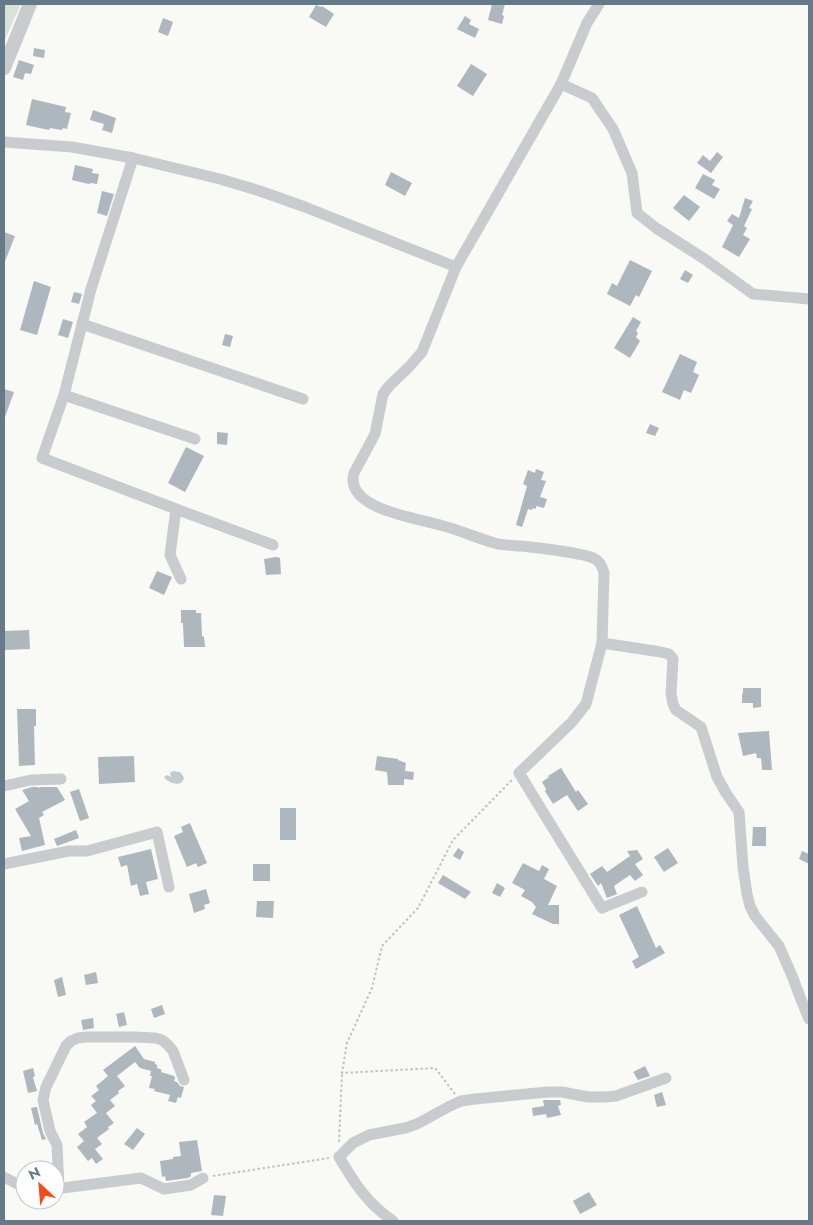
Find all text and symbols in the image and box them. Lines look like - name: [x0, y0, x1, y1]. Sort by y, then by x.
- north arrow: [15, 1160, 65, 1210]
- text: N: [25, 1162, 44, 1185]

